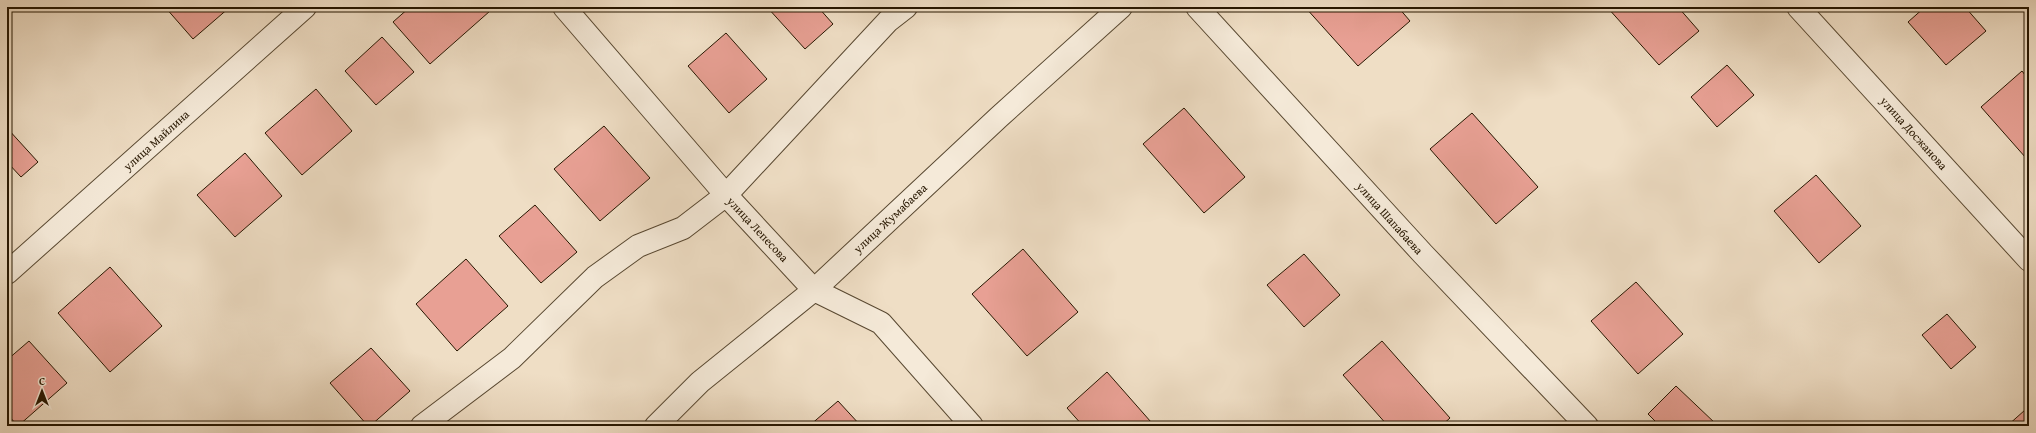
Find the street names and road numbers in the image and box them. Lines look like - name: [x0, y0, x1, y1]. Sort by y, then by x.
- street label: улица Досжанова: [1876, 92, 1952, 174]
- street label: улица Майлина: [118, 105, 193, 175]
- street label: улица Шапабаева: [1352, 177, 1427, 258]
- street label: улица Жумабаева: [849, 179, 931, 257]
- street label: улица Лепесова: [723, 192, 793, 266]

